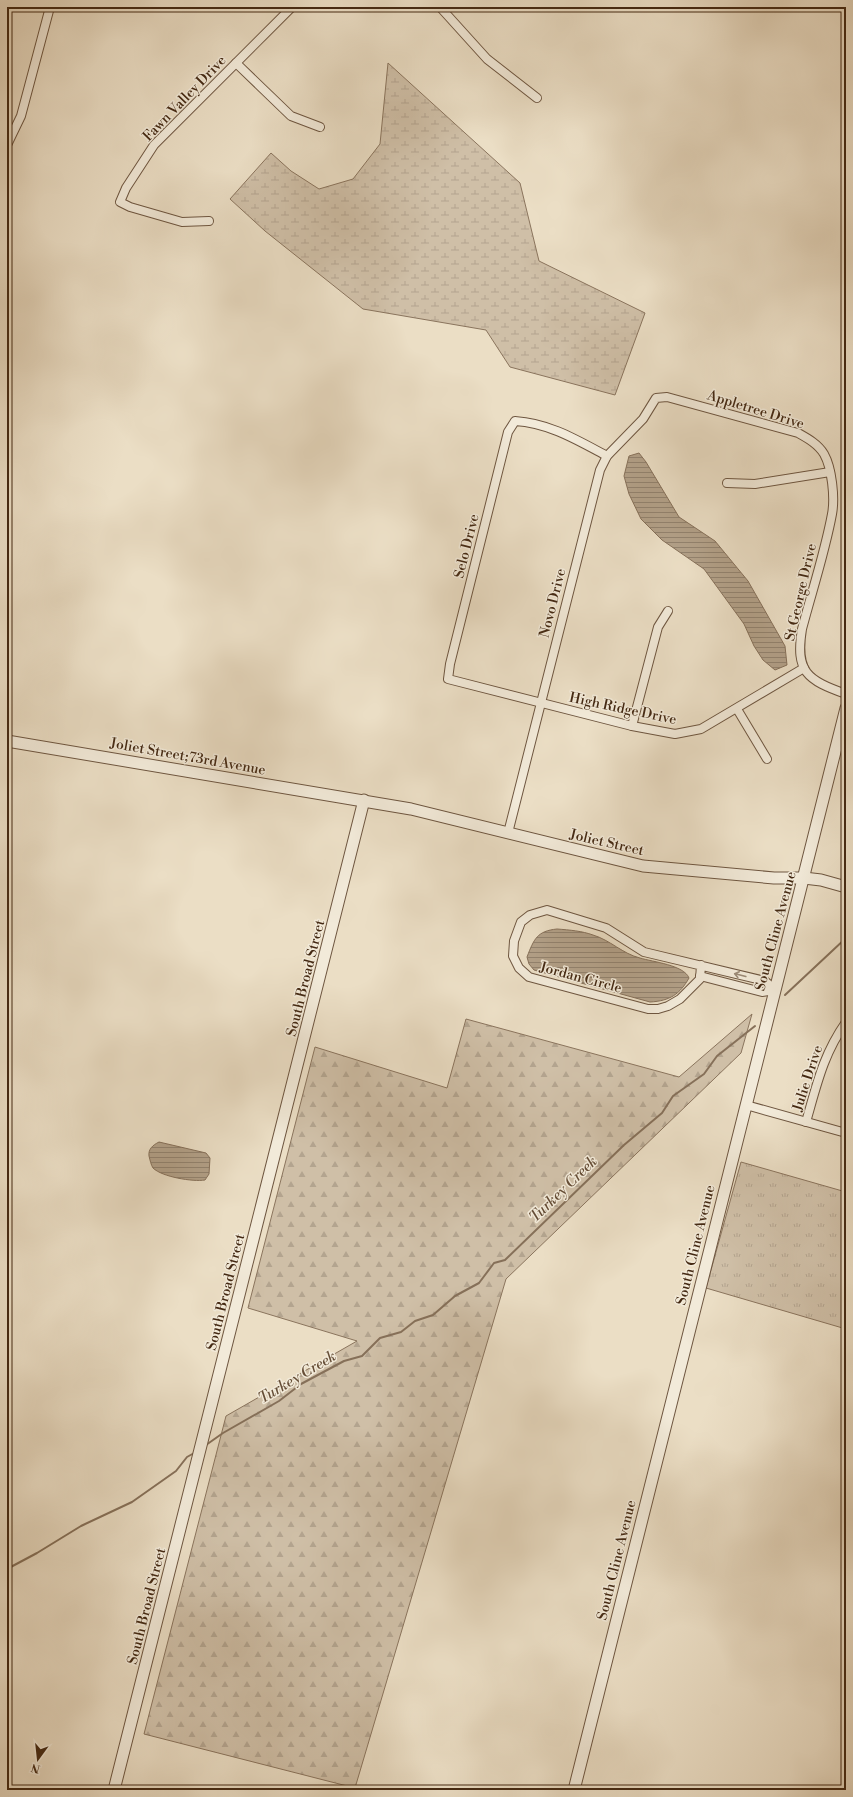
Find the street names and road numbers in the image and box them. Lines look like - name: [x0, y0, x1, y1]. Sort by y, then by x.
- street label: Fawn Valley Drive: [139, 52, 230, 145]
- street label: Appletree Drive: [704, 386, 806, 433]
- street label: Selo Drive: [450, 512, 484, 580]
- street label: St George Drive: [781, 542, 821, 643]
- street label: Novo Drive: [536, 567, 570, 640]
- street label: High Ridge Drive: [567, 689, 678, 729]
- street label: Joliet Street;73rd Avenue: [108, 734, 267, 780]
- street label: Joliet Street: [567, 825, 646, 860]
- street label: South Cline Avenue: [751, 869, 801, 993]
- street label: South Broad Street: [283, 918, 329, 1039]
- street label: Jordan Circle: [537, 958, 624, 998]
- street label: Julie Drive: [789, 1043, 827, 1115]
- street label: South Cline Avenue: [672, 1183, 720, 1307]
- street label: South Broad Street: [203, 1232, 249, 1353]
- street label: South Cline Avenue: [593, 1498, 641, 1622]
- street label: South Broad Street: [124, 1546, 170, 1667]

